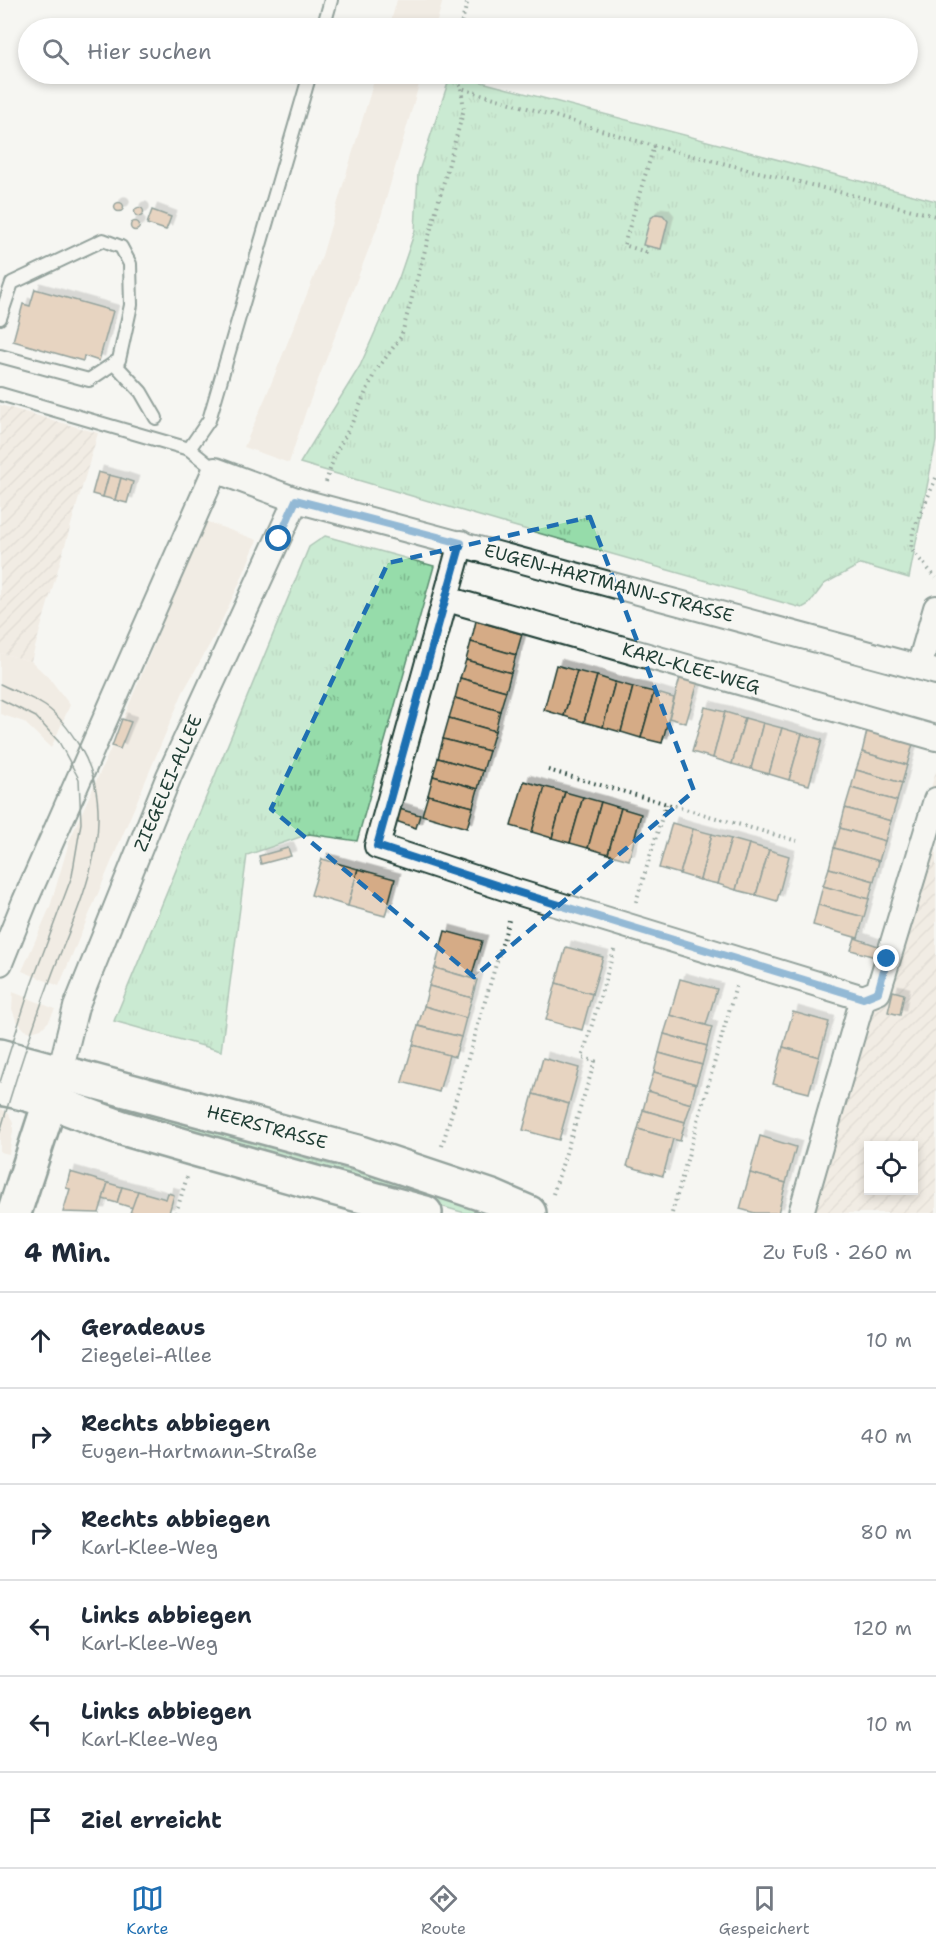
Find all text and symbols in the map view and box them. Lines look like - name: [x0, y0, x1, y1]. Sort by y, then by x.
- search box: [18, 18, 918, 84]
- icon: search: [39, 35, 72, 68]
- text: Hier suchen: [87, 37, 212, 66]
- route start: [265, 525, 291, 551]
- street label: EUGEN-HARTMANN-STRASSE: [481, 538, 737, 628]
- street label: KARL-KLEE-WEG: [619, 637, 763, 699]
- street label: ZIEGELEI-ALLEE: [128, 711, 208, 855]
- route end: [873, 945, 899, 971]
- street label: HEERSTRASSE: [204, 1099, 330, 1155]
- map controls: [864, 1141, 918, 1195]
- button: locate: [864, 1141, 918, 1195]
- text: 4 Min.: [24, 1235, 111, 1270]
- text: Zu Fuß · 260 m: [763, 1239, 912, 1265]
- text: Geradeaus: [81, 1313, 205, 1342]
- icon: ahead: [24, 1324, 57, 1357]
- text: 10 m: [866, 1327, 912, 1353]
- text: Ziegelei-Allee: [81, 1342, 212, 1368]
- text: Rechts abbiegen: [81, 1409, 270, 1438]
- icon: right: [24, 1420, 57, 1453]
- text: 40 m: [860, 1423, 912, 1449]
- text: Eugen-Hartmann-Straße: [81, 1438, 317, 1464]
- text: Rechts abbiegen: [81, 1505, 270, 1534]
- icon: right: [24, 1516, 57, 1549]
- text: 80 m: [860, 1519, 912, 1545]
- text: Karl-Klee-Weg: [81, 1534, 218, 1560]
- text: Links abbiegen: [81, 1601, 252, 1630]
- icon: left: [24, 1612, 57, 1645]
- text: 120 m: [853, 1615, 912, 1641]
- text: Karl-Klee-Weg: [81, 1630, 218, 1656]
- text: Links abbiegen: [81, 1697, 252, 1726]
- icon: left: [24, 1708, 57, 1741]
- text: 10 m: [866, 1711, 912, 1737]
- text: Karl-Klee-Weg: [81, 1726, 218, 1752]
- icon: arrive: [24, 1804, 57, 1837]
- text: Ziel erreicht: [81, 1806, 222, 1835]
- tab: Karte: [126, 1882, 169, 1939]
- tab: Route: [421, 1882, 466, 1939]
- tab: Gespeichert: [719, 1882, 810, 1939]

